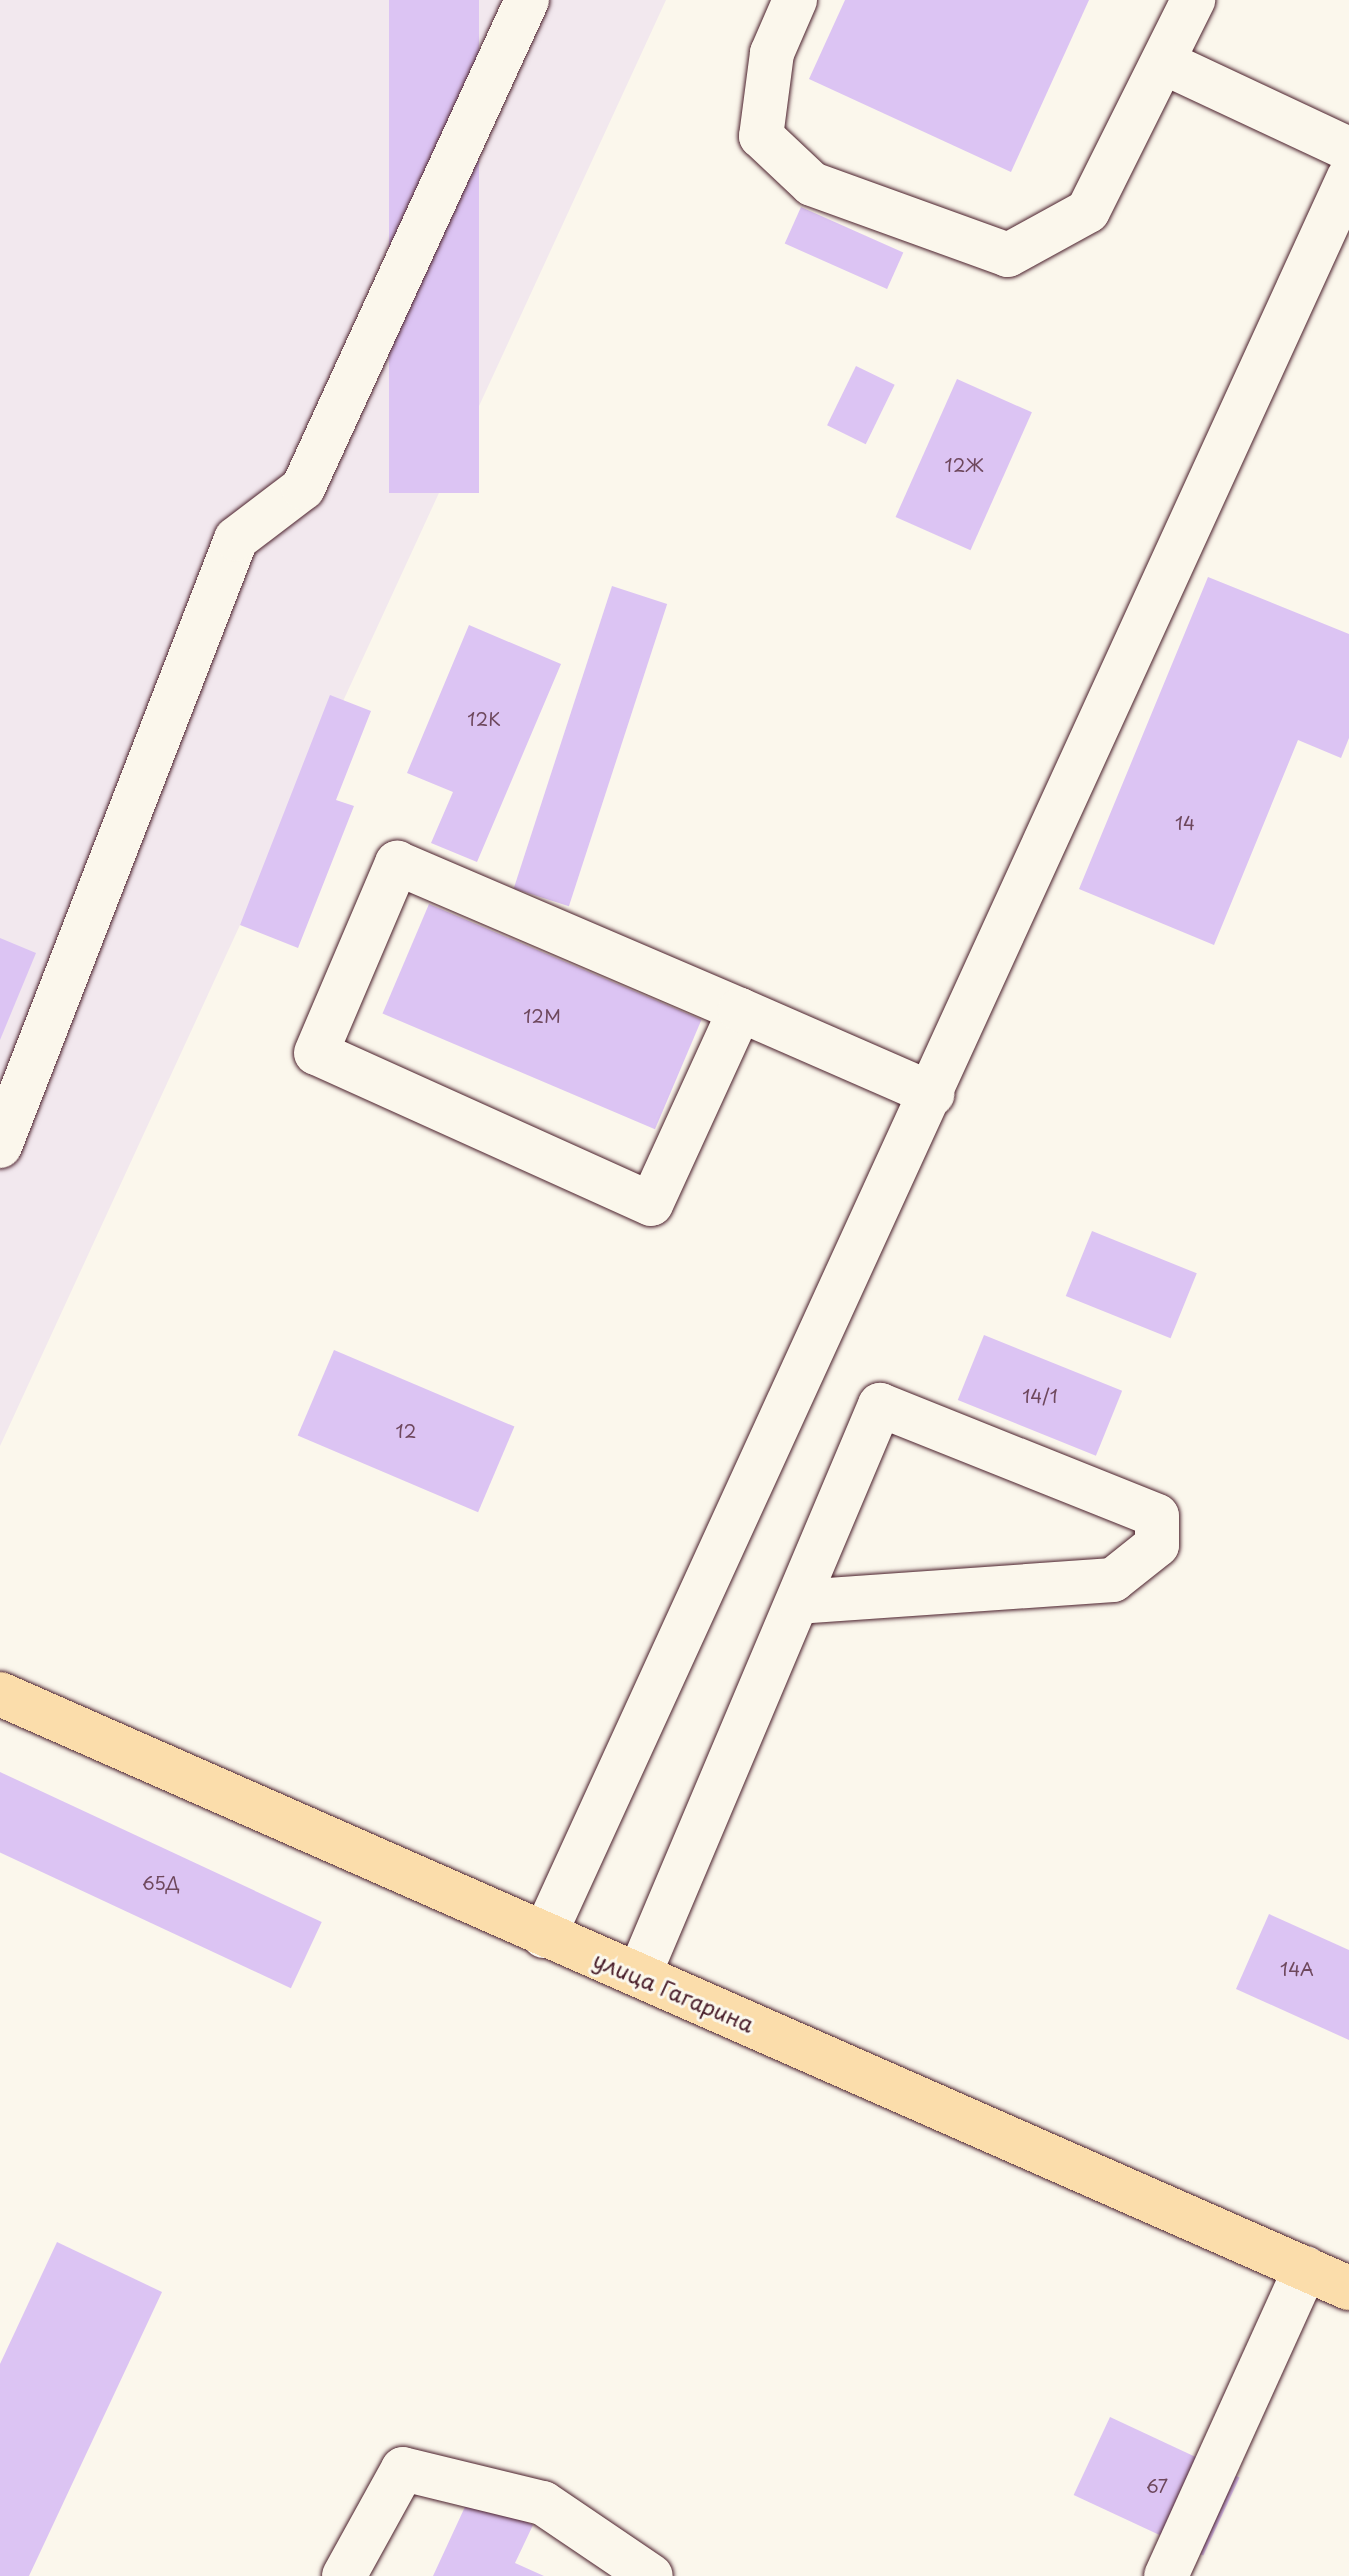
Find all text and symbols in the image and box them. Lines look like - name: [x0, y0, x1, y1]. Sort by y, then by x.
- house number: 12Ж: [945, 454, 983, 476]
- house number: 12К: [467, 708, 501, 730]
- house number: 14: [1175, 812, 1195, 834]
- house number: 12М: [523, 1005, 561, 1027]
- house number: 14/1: [1022, 1385, 1058, 1407]
- house number: 12: [396, 1420, 416, 1442]
- house number: 65Д: [142, 1872, 180, 1894]
- street label: улица Гагарина: [590, 1945, 758, 2037]
- house number: 14А: [1280, 1958, 1314, 1980]
- house number: 67: [1146, 2475, 1168, 2497]

